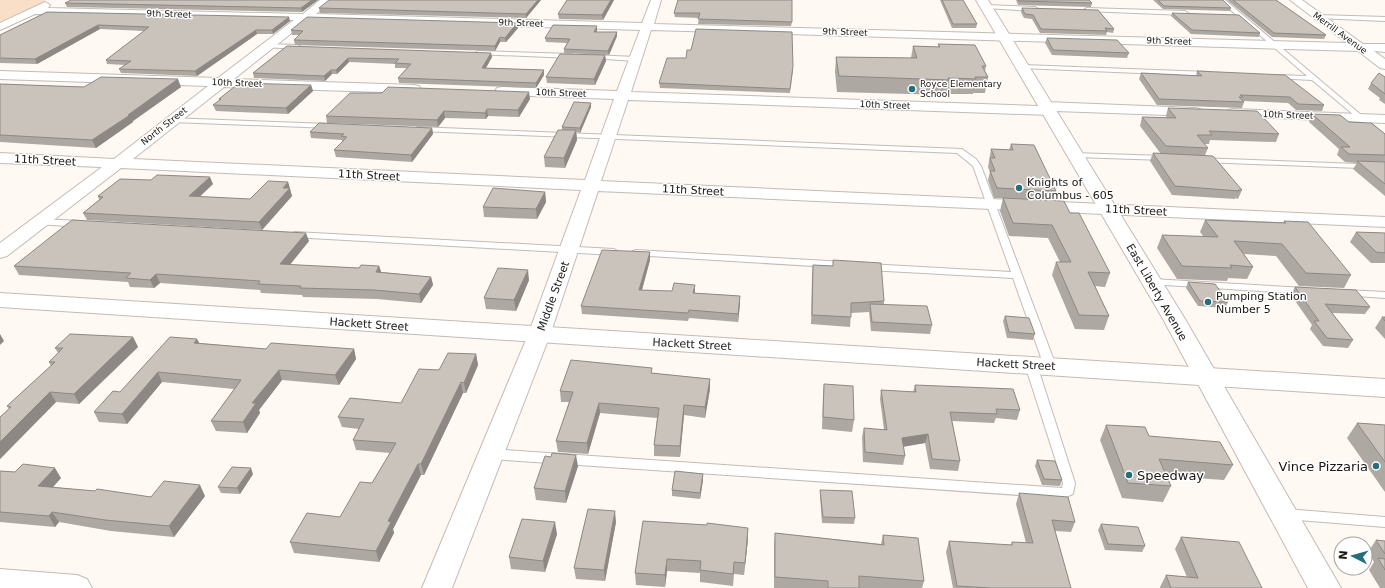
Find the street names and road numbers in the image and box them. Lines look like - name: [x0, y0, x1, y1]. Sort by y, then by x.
- street label: 9th Street: [146, 8, 192, 20]
- street label: Merrill Avenue: [1311, 10, 1369, 56]
- street label: 9th Street: [498, 17, 544, 29]
- street label: 9th Street: [822, 26, 868, 38]
- street label: 9th Street: [1146, 35, 1192, 47]
- street label: 10th Street: [211, 77, 263, 89]
- street label: 10th Street: [535, 87, 587, 99]
- street label: 10th Street: [859, 99, 911, 111]
- street label: North Street: [139, 105, 189, 147]
- street label: 10th Street: [1262, 109, 1314, 121]
- street label: 11th Street: [14, 152, 77, 169]
- street label: 11th Street: [338, 167, 401, 184]
- street label: 11th Street: [662, 182, 725, 199]
- street label: 11th Street: [1105, 202, 1168, 219]
- street label: East Liberty Avenue: [1123, 241, 1190, 343]
- street label: Middle Street: [535, 259, 572, 333]
- street label: Hackett Street: [329, 315, 410, 334]
- street label: Hackett Street: [652, 336, 733, 353]
- street label: Hackett Street: [976, 356, 1057, 373]

